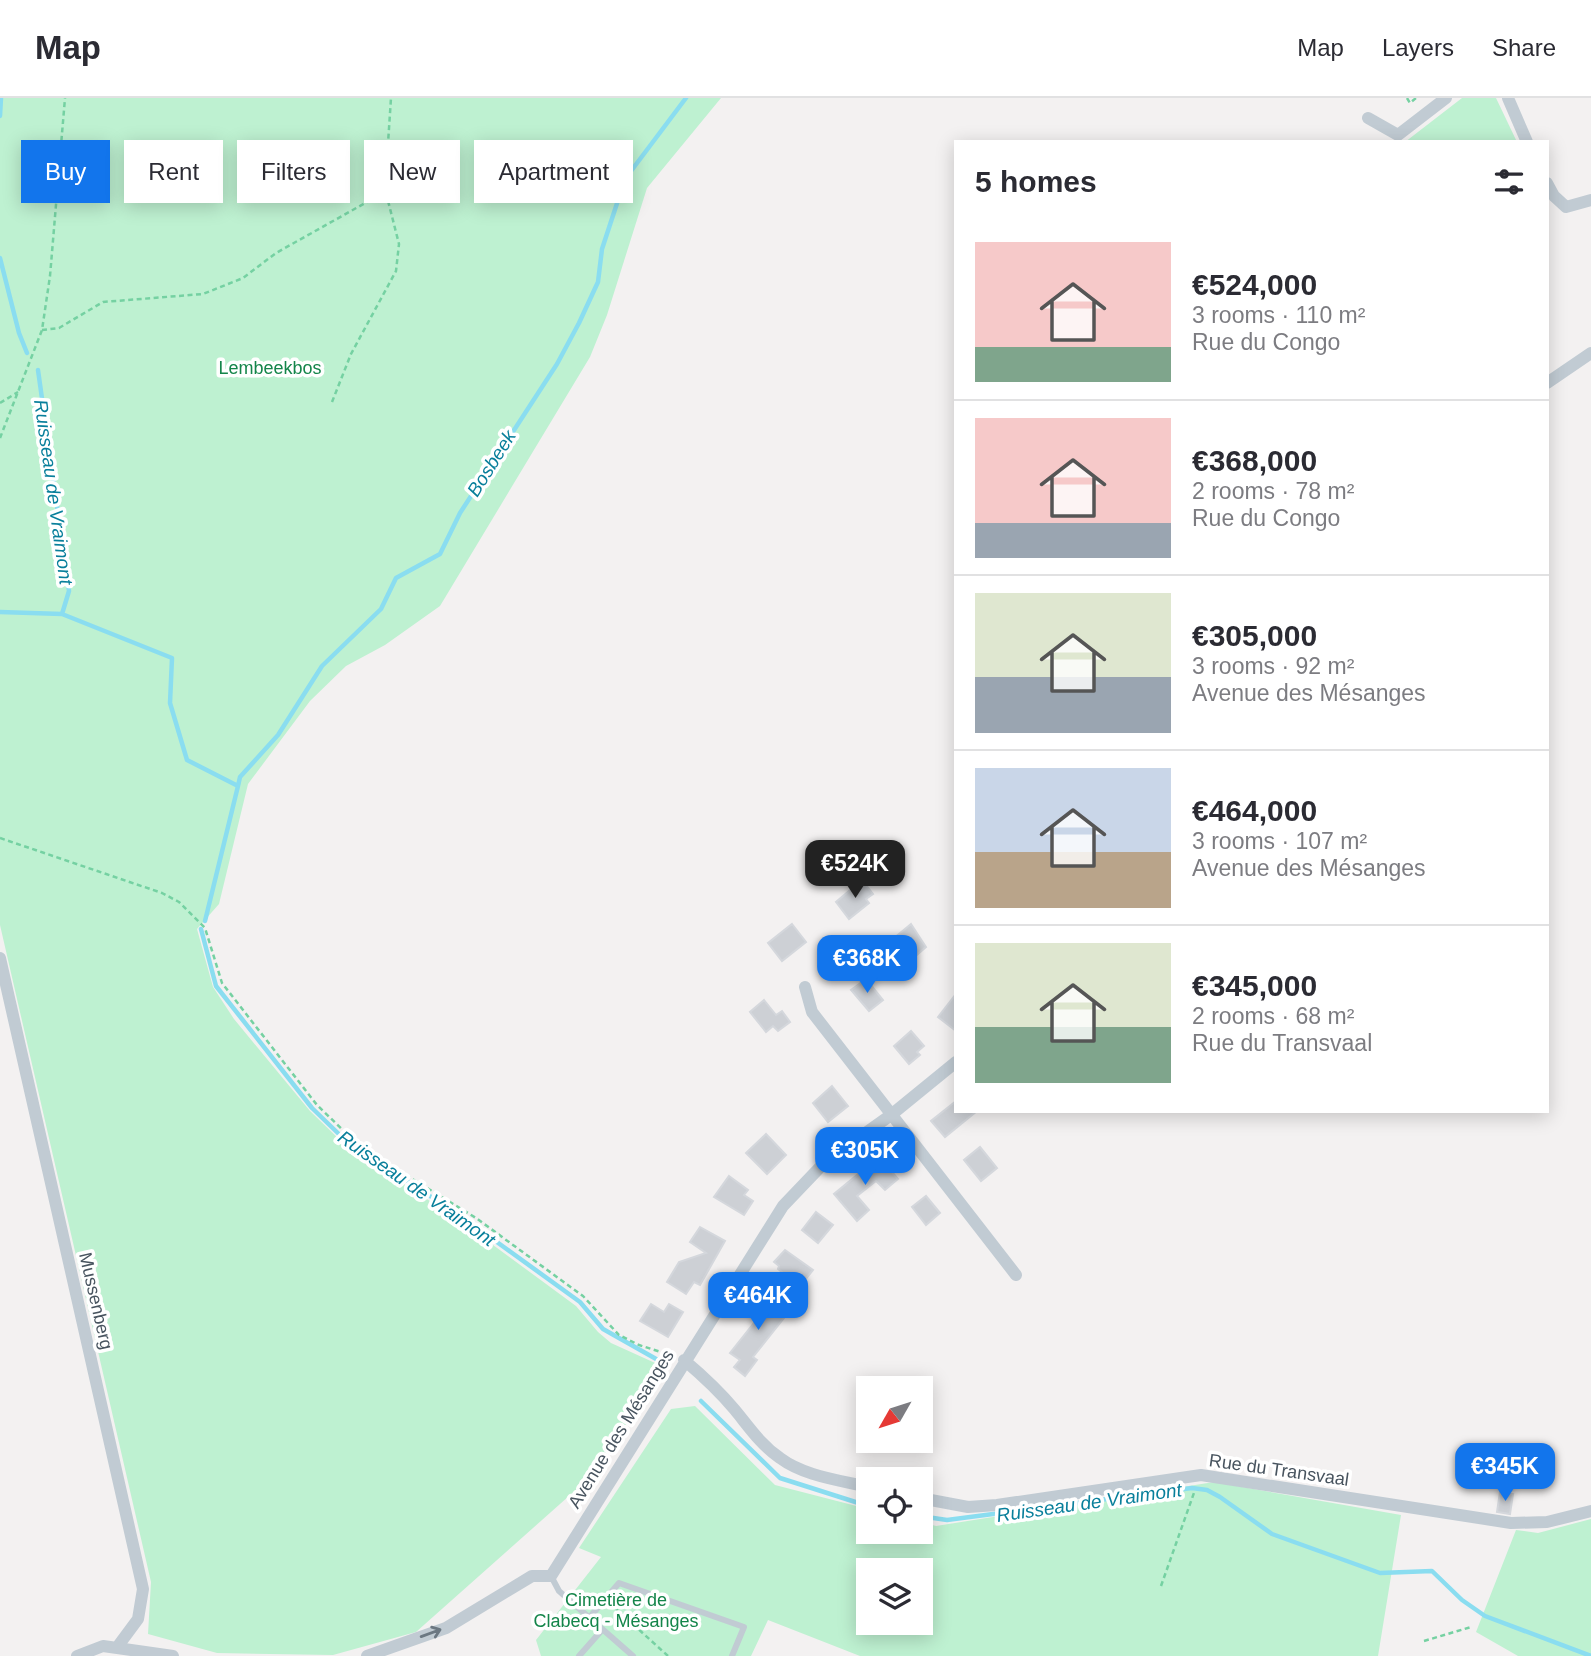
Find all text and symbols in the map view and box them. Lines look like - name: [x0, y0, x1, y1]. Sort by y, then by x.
- text: Map: [35, 29, 101, 66]
- text: Map: [1297, 34, 1344, 61]
- text: Layers: [1382, 34, 1454, 61]
- text: Share: [1492, 34, 1556, 61]
- chip: Buy: [21, 140, 110, 203]
- chip: Rent: [124, 140, 223, 203]
- chip: Filters: [237, 140, 350, 203]
- chip: New: [364, 140, 460, 203]
- chip: Apartment: [474, 140, 633, 203]
- icon: filters: [1490, 163, 1528, 201]
- text: 5 homes: [975, 165, 1097, 198]
- text: €524,000: [1192, 268, 1317, 301]
- icon: home: [1031, 270, 1115, 354]
- text: 3 rooms · 110 m²: [1192, 302, 1365, 328]
- text: Rue du Congo: [1192, 329, 1340, 355]
- park label: Lembeekbos: [218, 358, 322, 378]
- water label: Ruisseau de Vraimont: [30, 398, 77, 587]
- water label: Bosbeek: [463, 425, 521, 500]
- text: €368,000: [1192, 444, 1317, 477]
- icon: home: [1031, 446, 1115, 530]
- text: 2 rooms · 78 m²: [1192, 478, 1354, 504]
- text: Rue du Congo: [1192, 505, 1340, 531]
- text: €305,000: [1192, 619, 1317, 652]
- icon: home: [1031, 621, 1115, 705]
- text: 3 rooms · 92 m²: [1192, 653, 1354, 679]
- text: Avenue des Mésanges: [1192, 680, 1426, 706]
- text: €464,000: [1192, 794, 1317, 827]
- icon: home: [1031, 796, 1115, 880]
- text: 3 rooms · 107 m²: [1192, 828, 1367, 854]
- pin: €524K: [806, 840, 904, 900]
- text: €524K: [821, 850, 889, 876]
- text: Avenue des Mésanges: [1192, 855, 1426, 881]
- pin: €368K: [818, 936, 916, 995]
- text: €368K: [833, 945, 901, 971]
- text: €345,000: [1192, 969, 1317, 1002]
- icon: home: [1031, 971, 1115, 1055]
- text: 2 rooms · 68 m²: [1192, 1003, 1354, 1029]
- text: Rue du Transvaal: [1192, 1030, 1372, 1056]
- water label: Ruisseau de Vraimont: [334, 1126, 500, 1251]
- pin: €305K: [816, 1128, 914, 1187]
- text: €305K: [831, 1137, 899, 1163]
- street label: Mussenberg: [75, 1250, 117, 1352]
- pin: €464K: [709, 1272, 807, 1332]
- text: €464K: [724, 1282, 792, 1308]
- street label: Avenue des Mésanges: [564, 1346, 678, 1512]
- north arrow: [856, 1376, 933, 1452]
- map controls: [856, 1376, 933, 1635]
- pin: €345K: [1456, 1444, 1554, 1503]
- street label: Rue du Transvaal: [1208, 1450, 1350, 1490]
- text: €345K: [1471, 1453, 1539, 1479]
- button: locate: [856, 1467, 933, 1544]
- water label: Ruisseau de Vraimont: [995, 1479, 1184, 1526]
- button: layers: [856, 1558, 933, 1635]
- park label: Cimetière de Clabecq - Mésanges: [533, 1590, 699, 1631]
- one-way arrow: [420, 1626, 442, 1638]

